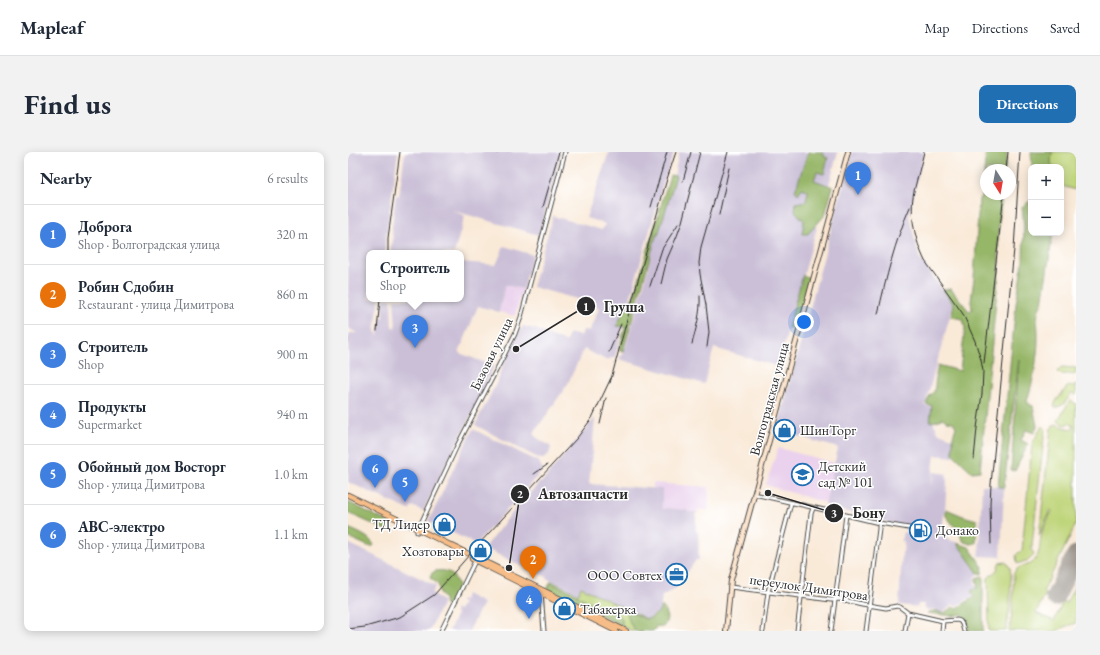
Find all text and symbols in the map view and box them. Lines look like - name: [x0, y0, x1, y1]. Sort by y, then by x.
- text: Mapleaf: [20, 15, 84, 40]
- text: Map: [924, 19, 950, 37]
- text: Directions: [972, 19, 1028, 37]
- text: Saved: [1050, 19, 1080, 37]
- button: Directions: [979, 85, 1076, 123]
- text: Find us: [24, 86, 111, 122]
- pin: 1: [845, 162, 871, 195]
- north arrow: [980, 164, 1016, 200]
- map controls: [1028, 164, 1064, 236]
- button: +: [1028, 164, 1064, 200]
- text: Nearby: [40, 167, 92, 189]
- text: 6 results: [267, 170, 308, 187]
- button: −: [1028, 200, 1064, 236]
- text: Доброга: [78, 217, 132, 236]
- text: 1: [50, 226, 56, 243]
- text: 320 m: [277, 226, 308, 243]
- text: Shop · Волгоградская улица: [78, 236, 220, 253]
- popup: [366, 250, 464, 302]
- text: Строитель: [380, 258, 450, 277]
- text: Робин Сдобин: [78, 277, 174, 296]
- text: Shop: [380, 277, 406, 294]
- text: 2: [50, 286, 56, 303]
- text: 860 m: [277, 286, 308, 303]
- callout: Груша: [576, 293, 653, 320]
- text: Restaurant · улица Димитрова: [78, 296, 234, 313]
- text: Груша: [604, 297, 645, 316]
- text: 1: [583, 299, 589, 315]
- your location: [794, 312, 814, 332]
- street label: Базовая улица: [466, 314, 517, 394]
- pin: 3: [402, 315, 428, 348]
- text: Строитель: [78, 337, 148, 356]
- street label: Волгоградская улица: [745, 340, 793, 458]
- text: 3: [50, 346, 56, 363]
- text: 900 m: [277, 346, 308, 363]
- text: Shop: [78, 356, 104, 373]
- text: Продукты: [78, 397, 146, 416]
- text: 4: [50, 406, 56, 423]
- text: 940 m: [277, 406, 308, 423]
- text: Supermarket: [78, 416, 142, 433]
- shop icon: ШинТорг: [771, 417, 797, 443]
- place label: ШинТорг: [800, 421, 856, 439]
- pin: 6: [362, 455, 388, 488]
- text: Обойный дом Восторг: [78, 457, 226, 476]
- place label: Детский сад № 101: [818, 457, 873, 491]
- school or university icon: Детский сад № 101: [789, 461, 815, 487]
- text: 5: [50, 466, 56, 483]
- text: 1.0 km: [274, 466, 308, 483]
- pin: 5: [392, 469, 418, 502]
- text: Shop · улица Димитрова: [78, 476, 205, 493]
- callout: Автозапчасти: [510, 481, 636, 508]
- text: Автозапчасти: [537, 484, 628, 503]
- text: 2: [517, 486, 524, 502]
- callout: Бону: [824, 500, 893, 527]
- text: Бону: [853, 503, 886, 522]
- text: 3: [831, 505, 837, 521]
- shop icon: ТД Лидер: [432, 511, 458, 537]
- place label: ТД Лидер: [372, 515, 430, 533]
- text: АВС-электро: [78, 517, 165, 536]
- fuel station icon: Донако: [907, 517, 933, 543]
- place label: Донако: [936, 521, 979, 539]
- text: 6: [50, 526, 56, 543]
- text: 1.1 km: [274, 526, 308, 543]
- text: Shop · улица Димитрова: [78, 536, 205, 553]
- shop icon: Хозтовары: [467, 538, 493, 564]
- place label: Хозтовары: [401, 542, 464, 560]
- pin: 2: [520, 546, 546, 579]
- office icon: ООО Совтех: [664, 562, 690, 588]
- place label: ООО Совтех: [587, 566, 662, 584]
- street label: переулок Димитрова: [749, 570, 870, 604]
- pin: 4: [516, 586, 542, 619]
- shop icon: Табакерка: [551, 596, 577, 622]
- place label: Табакерка: [580, 600, 637, 618]

